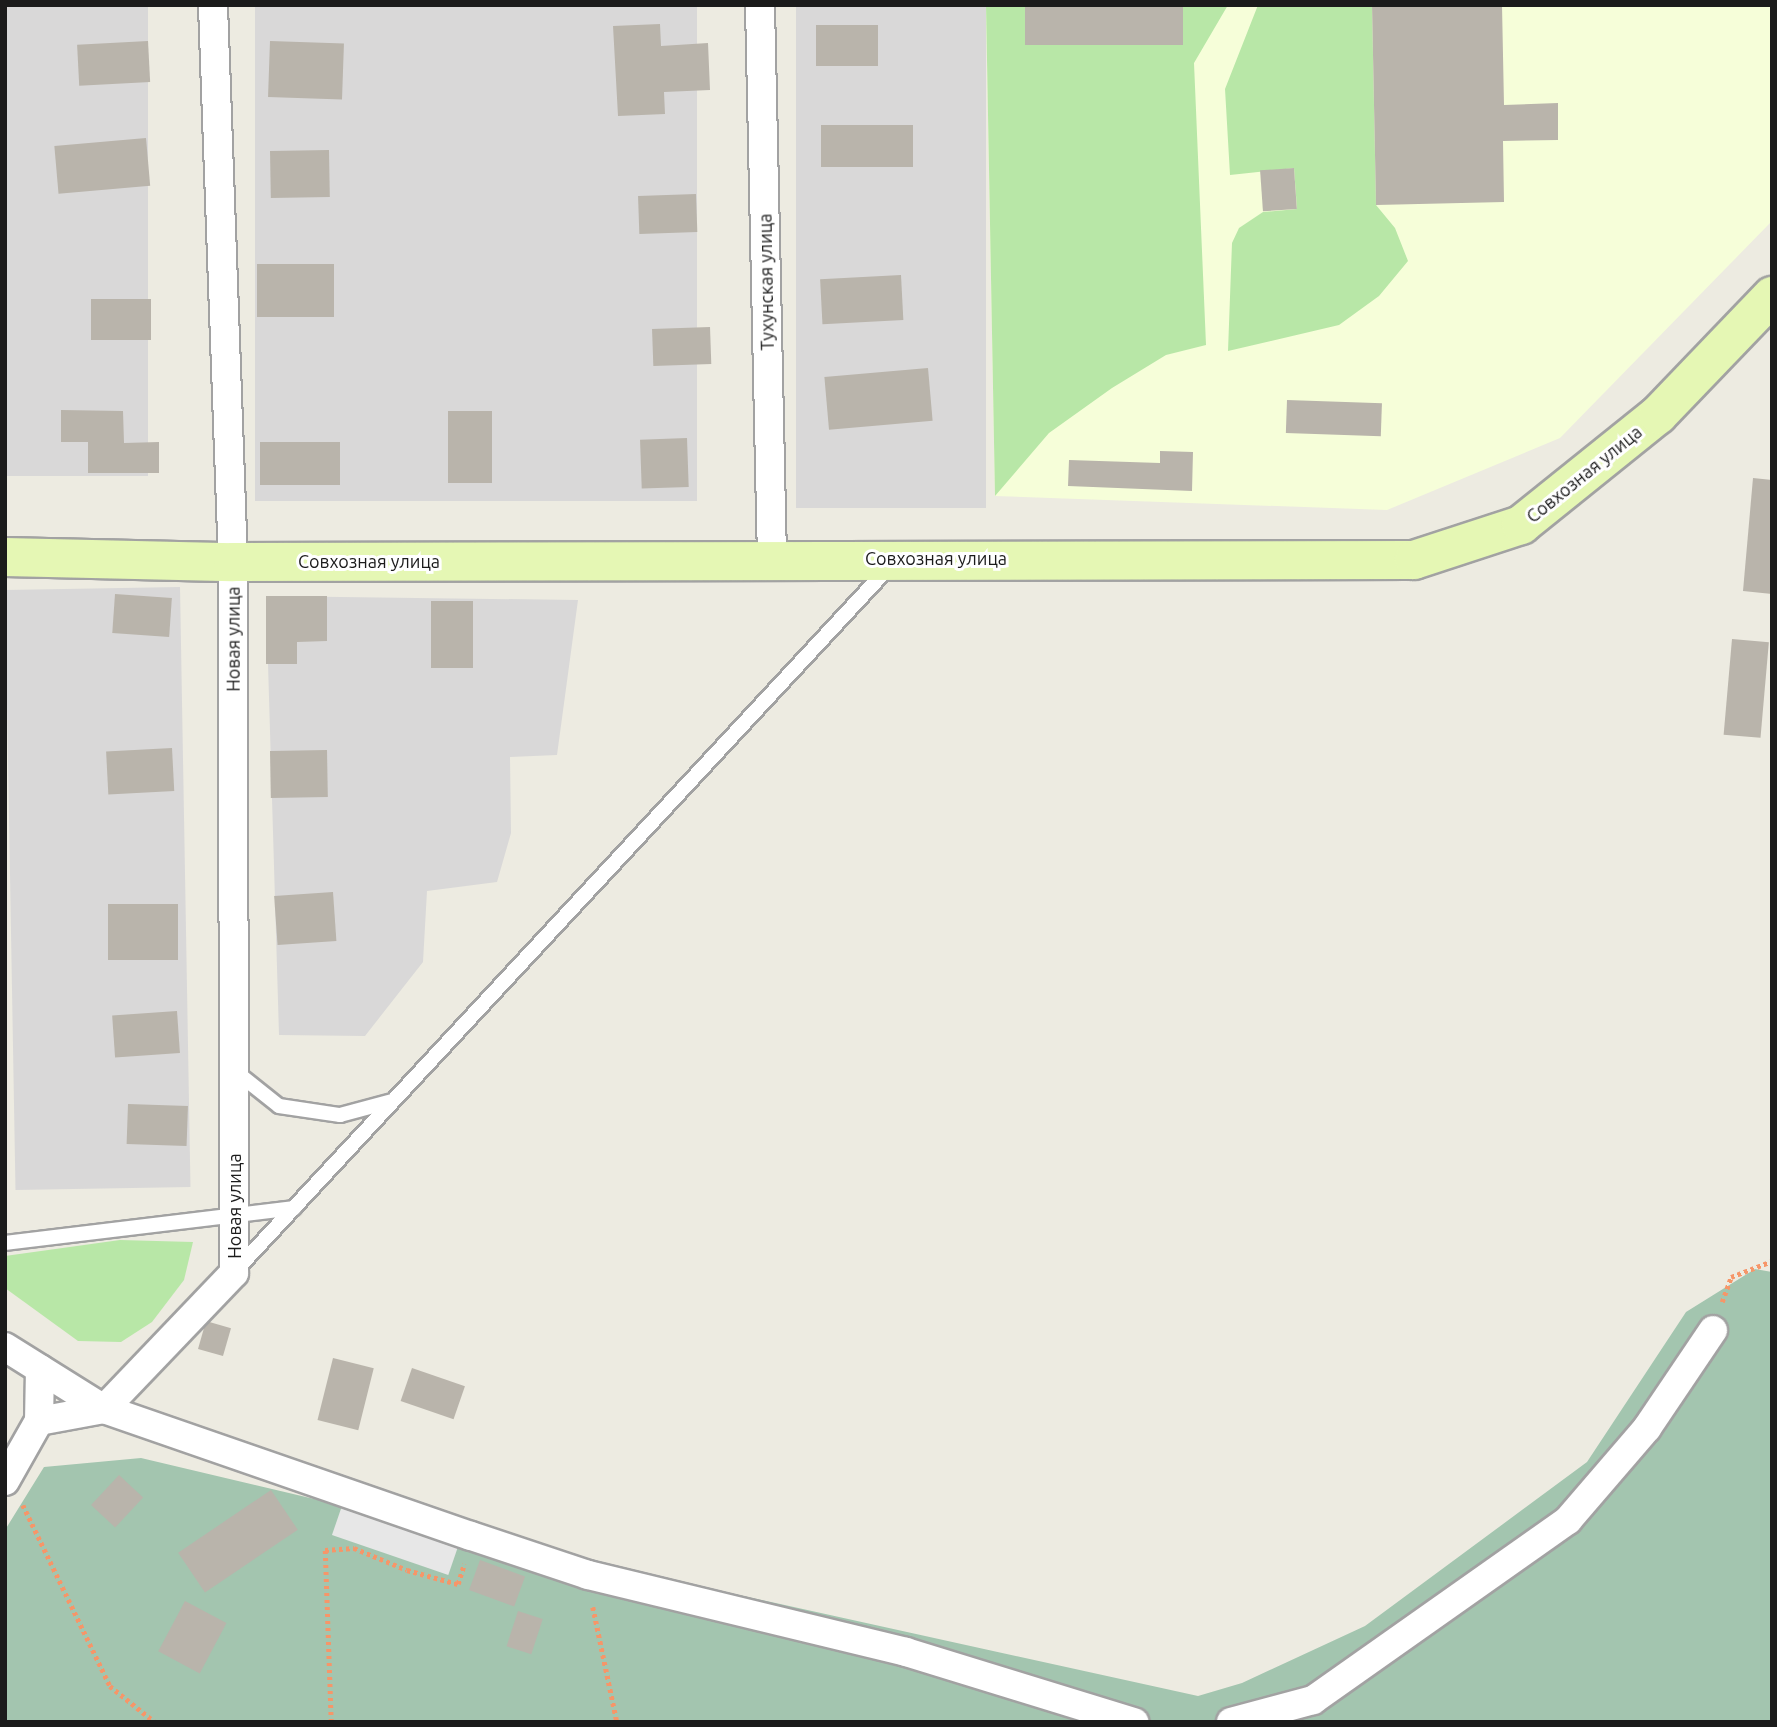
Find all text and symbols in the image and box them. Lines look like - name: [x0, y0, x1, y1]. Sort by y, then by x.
- street label: Тухунская улица: [754, 213, 778, 351]
- street label: Совхозная улица: [1522, 421, 1646, 527]
- street label: Совхозная улица: [865, 547, 1007, 569]
- street label: Совхозная улица: [298, 550, 440, 572]
- street label: Новая улица: [222, 586, 244, 692]
- street label: Новая улица: [223, 1153, 245, 1259]

